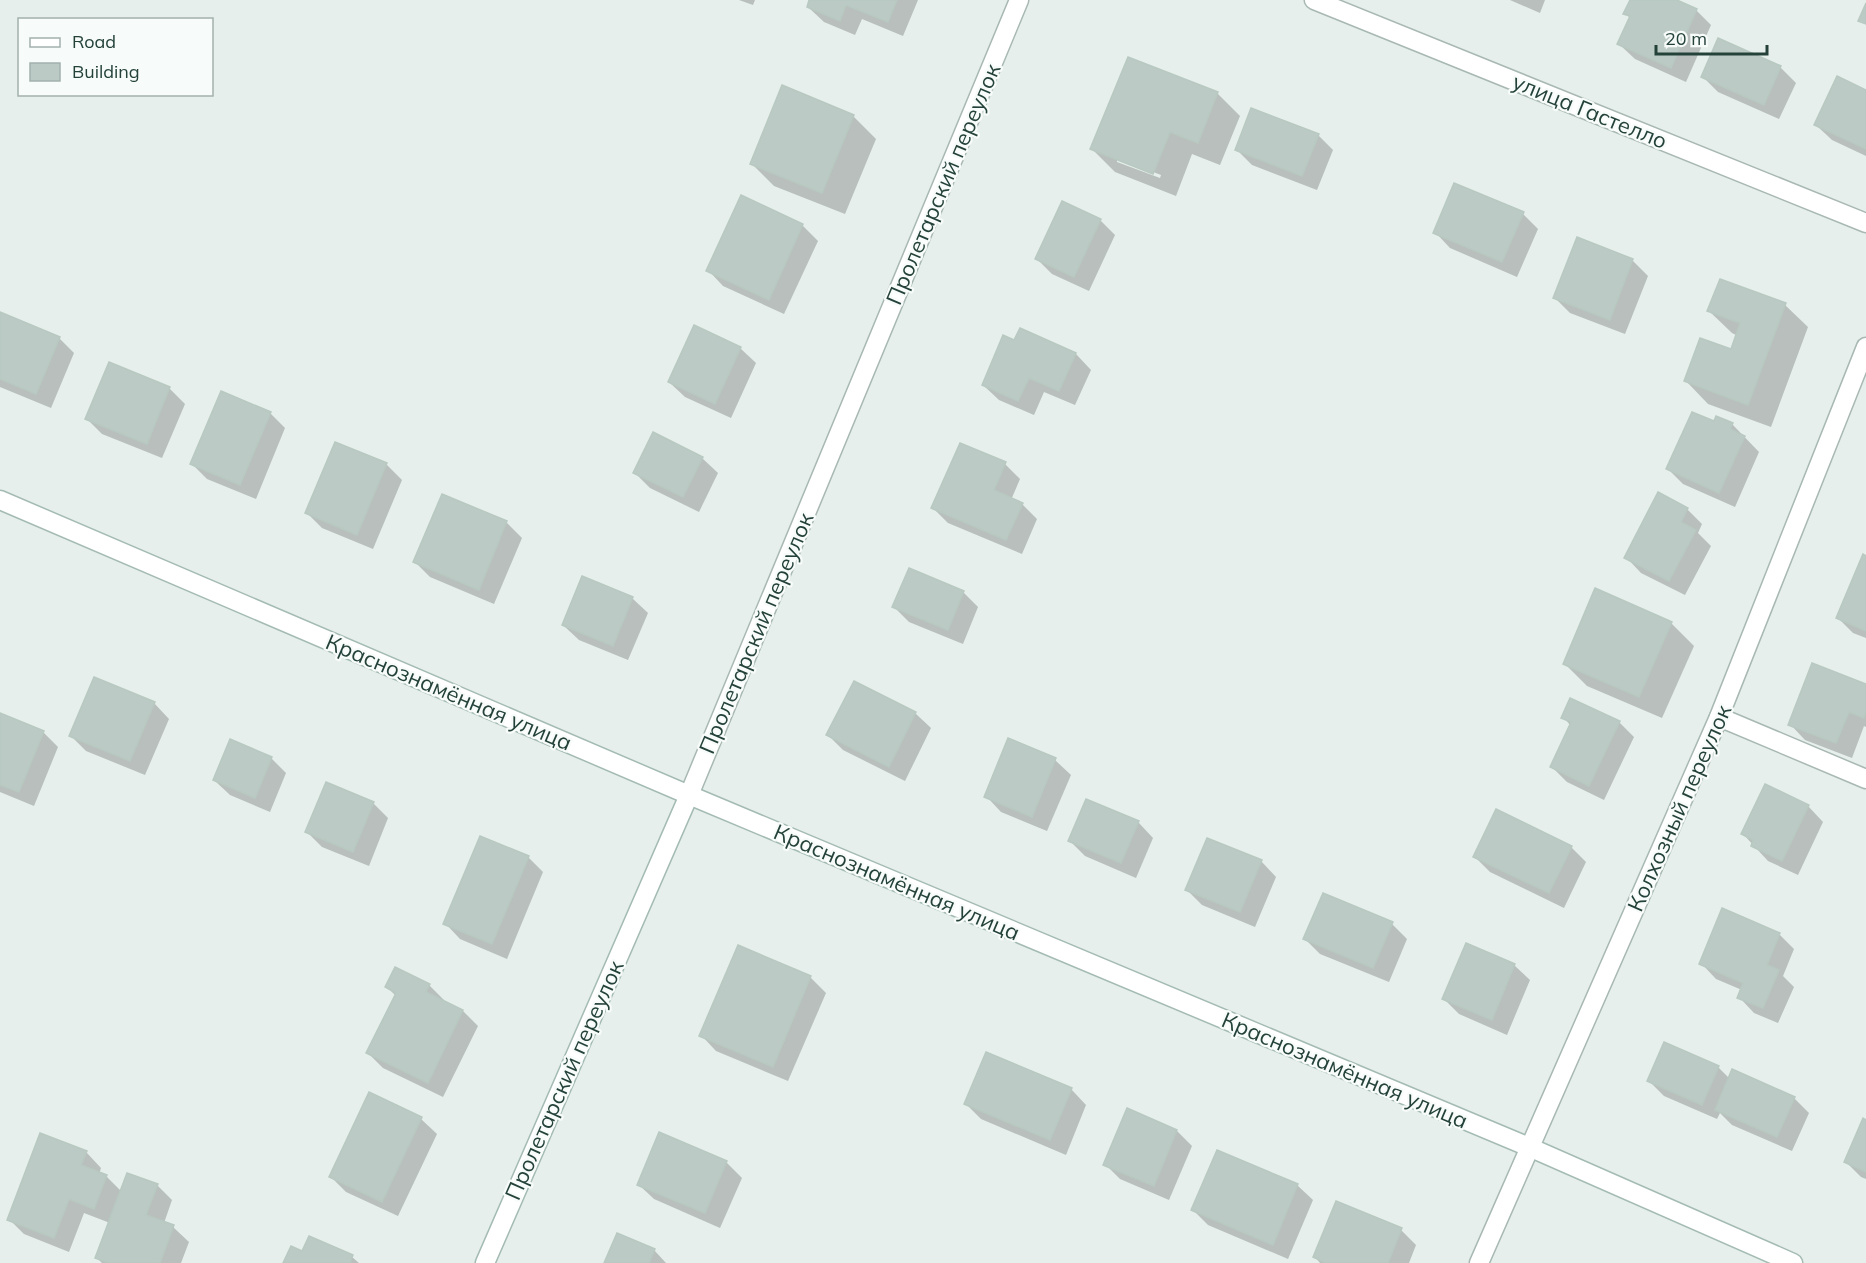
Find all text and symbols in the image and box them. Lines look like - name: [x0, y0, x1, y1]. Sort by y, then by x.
- legend: [18, 18, 213, 96]
- scale bar: [1656, 18, 1767, 56]
- text: 20 m: [1665, 27, 1707, 50]
- text: Road: [72, 30, 116, 53]
- street label: Пролетарский переулок: [879, 59, 1007, 309]
- text: Building: [72, 60, 140, 83]
- street label: улица Гастелло: [1509, 67, 1671, 155]
- street label: Пролетарский переулок: [692, 508, 820, 758]
- street label: Краснознамённая улица: [322, 627, 576, 757]
- street label: Колхозный переулок: [1621, 700, 1737, 916]
- street label: Краснознамённая улица: [770, 817, 1024, 947]
- street label: Пролетарский переулок: [499, 956, 630, 1204]
- street label: Краснознамённая улица: [1218, 1005, 1472, 1135]

